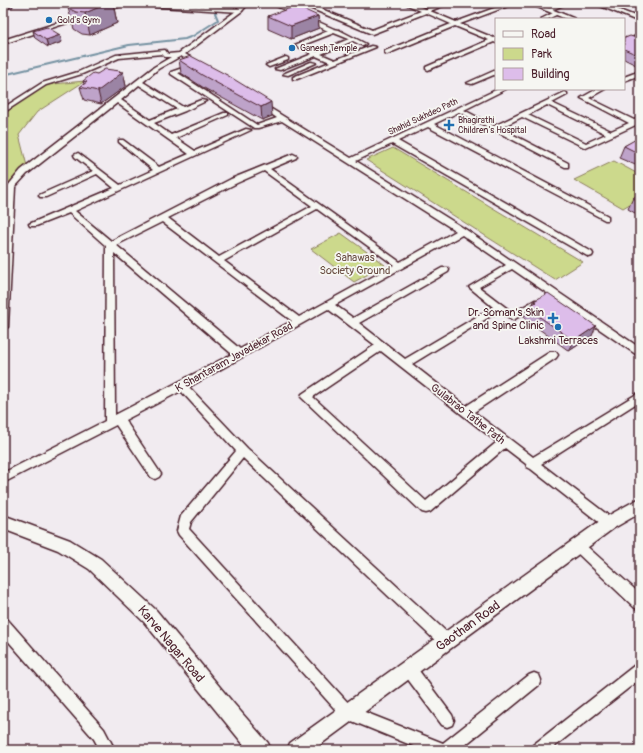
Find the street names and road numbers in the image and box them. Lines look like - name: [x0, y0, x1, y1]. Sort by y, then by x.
- street label: Shahid Sukhdeo Path: [386, 96, 460, 138]
- street label: K Shantaram Javadekar Road: [173, 319, 295, 395]
- street label: Gulabrao Tathe Path: [428, 381, 508, 447]
- street label: Gaothan Road: [433, 597, 503, 655]
- street label: Karve Nagar Road: [134, 602, 208, 686]

